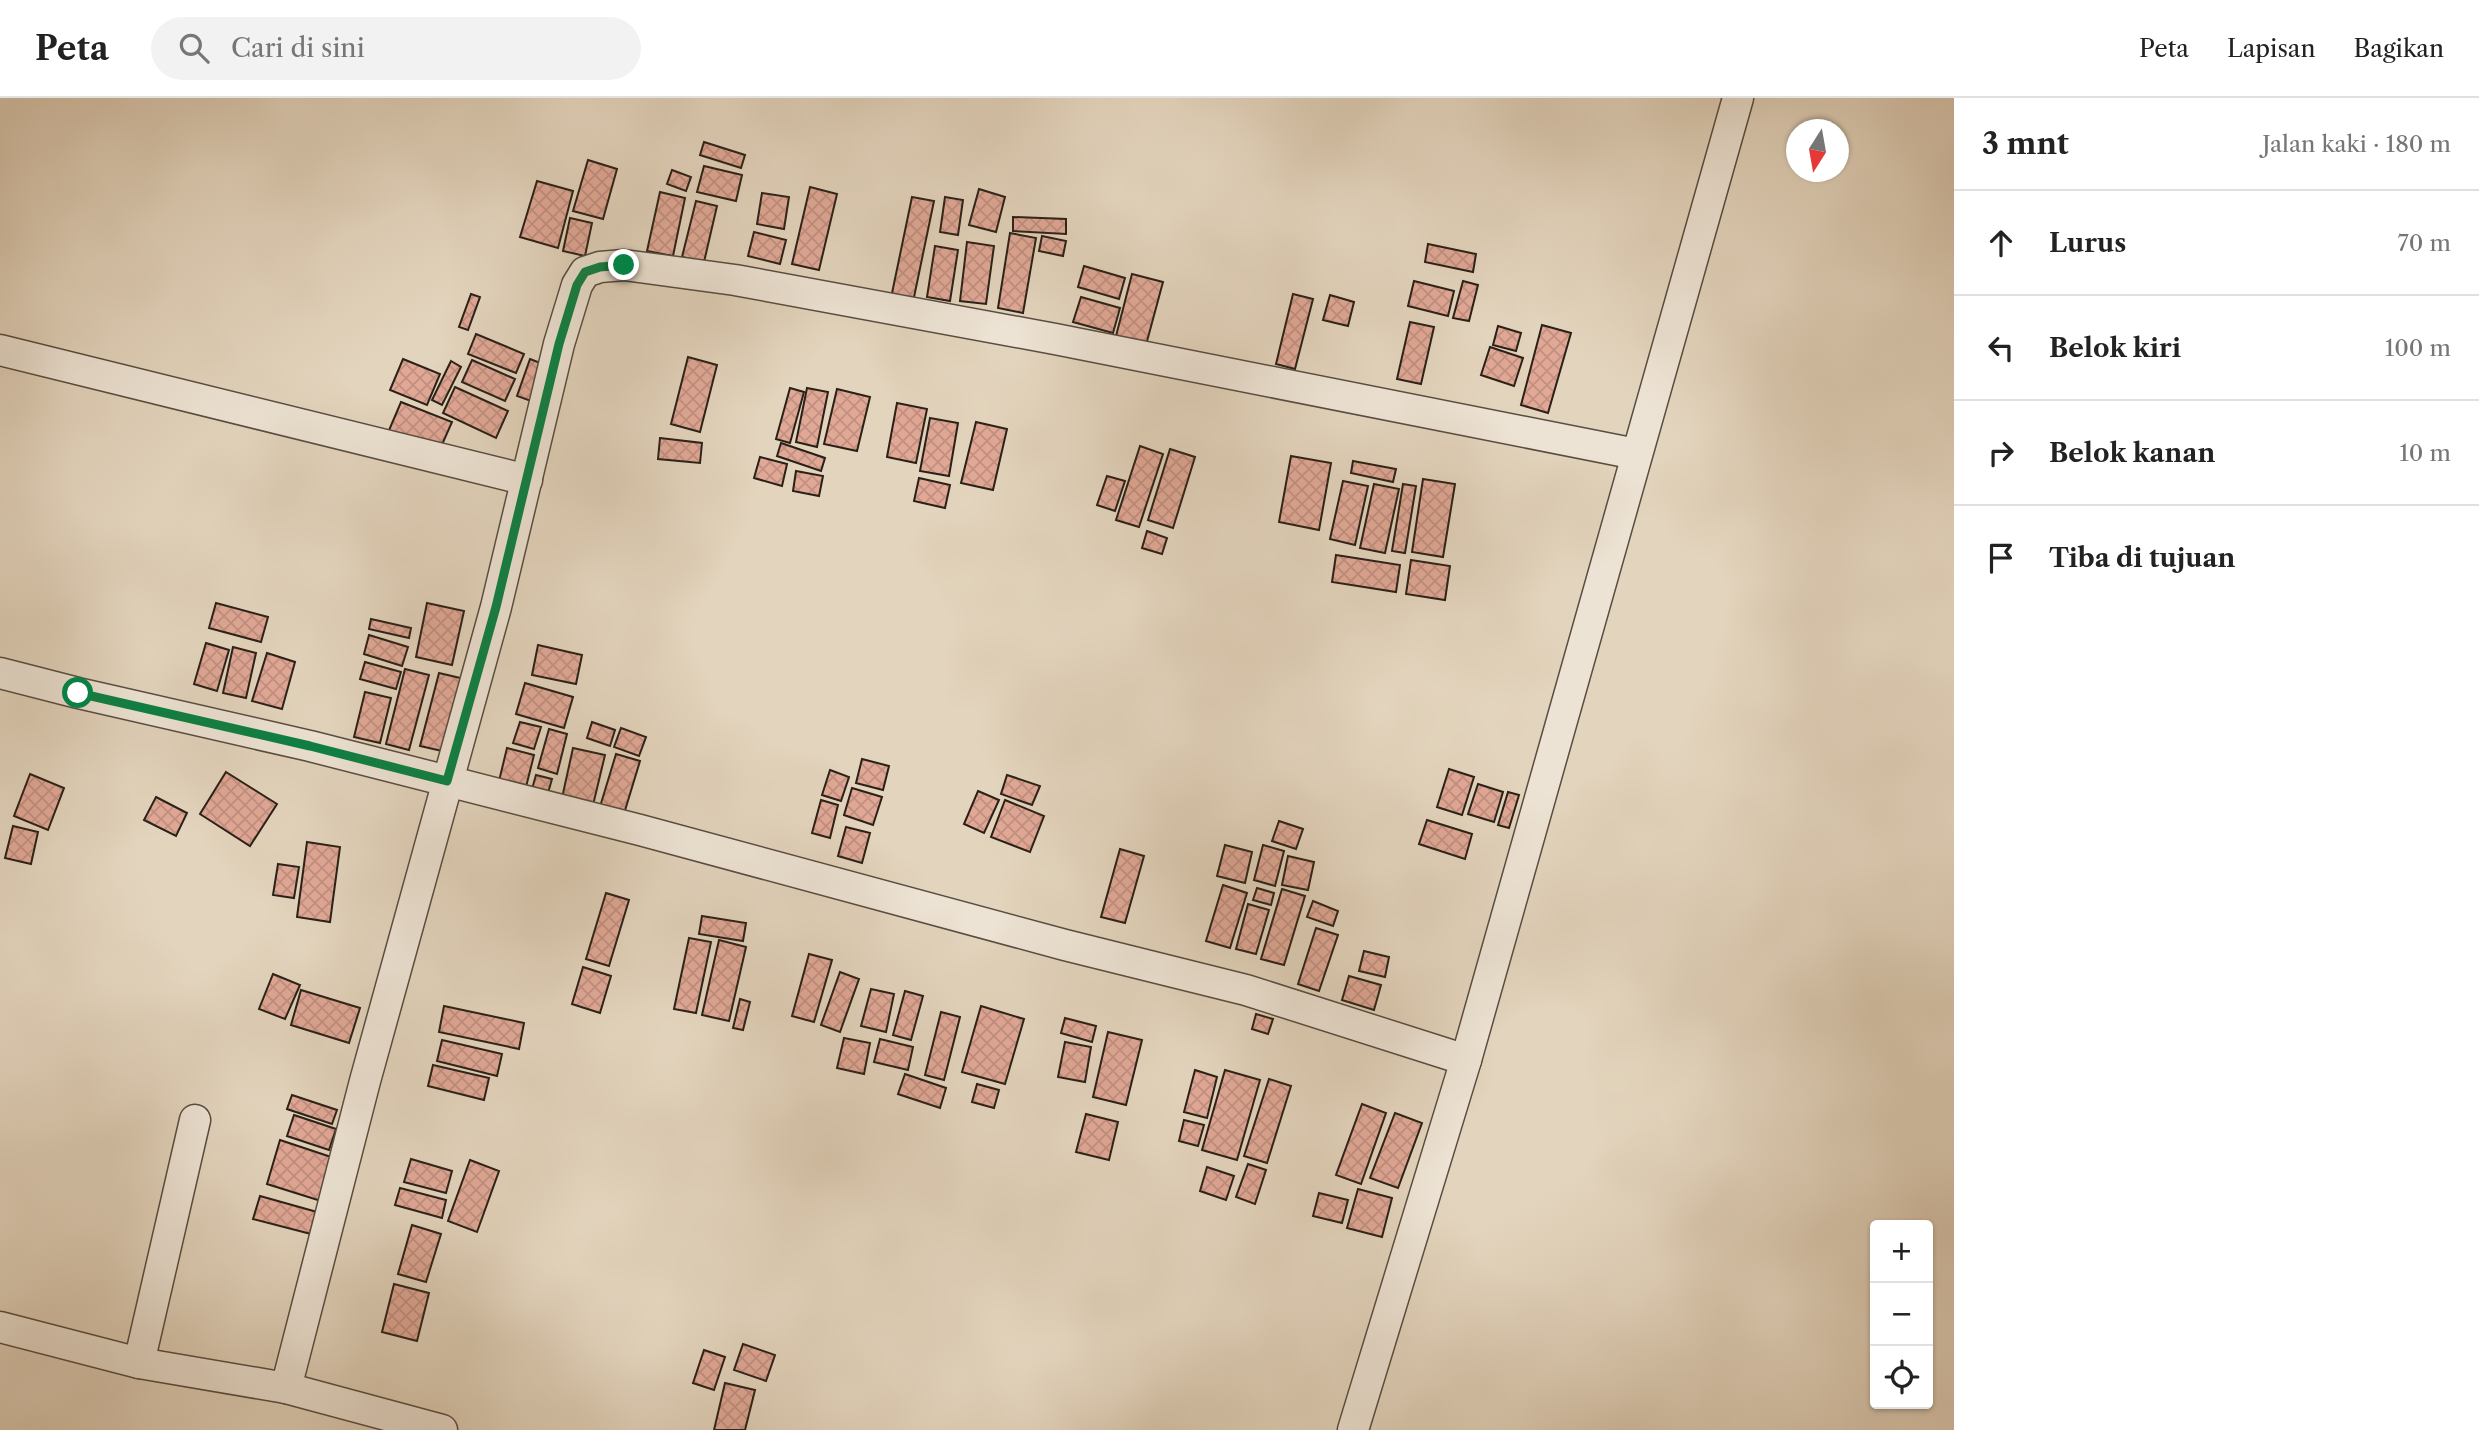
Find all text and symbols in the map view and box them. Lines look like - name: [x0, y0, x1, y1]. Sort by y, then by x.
- search box: [151, 17, 641, 80]
- text: Peta: [35, 28, 109, 69]
- icon: search: [175, 29, 213, 67]
- text: Cari di sini: [231, 32, 365, 64]
- text: Peta: [2139, 34, 2189, 63]
- text: Lapisan: [2227, 34, 2316, 63]
- text: Bagikan: [2354, 34, 2444, 63]
- north arrow: [1786, 119, 1849, 182]
- text: 3 mnt: [1982, 125, 2069, 162]
- text: Jalan kaki · 180 m: [2262, 130, 2451, 158]
- icon: ahead: [1982, 224, 2020, 262]
- text: Lurus: [2049, 227, 2126, 259]
- text: 70 m: [2398, 229, 2451, 257]
- route end: [608, 249, 639, 280]
- icon: left: [1982, 329, 2020, 367]
- text: Belok kiri: [2049, 332, 2181, 364]
- text: 100 m: [2385, 334, 2451, 362]
- icon: right: [1982, 434, 2020, 472]
- text: Belok kanan: [2049, 437, 2215, 469]
- text: 10 m: [2399, 439, 2451, 467]
- icon: arrive: [1982, 539, 2020, 577]
- text: Tiba di tujuan: [2049, 542, 2235, 574]
- route start: [62, 677, 93, 708]
- map controls: [1870, 1220, 1933, 1409]
- button: +: [1870, 1220, 1933, 1283]
- button: −: [1870, 1283, 1933, 1346]
- button: locate: [1870, 1346, 1933, 1409]

